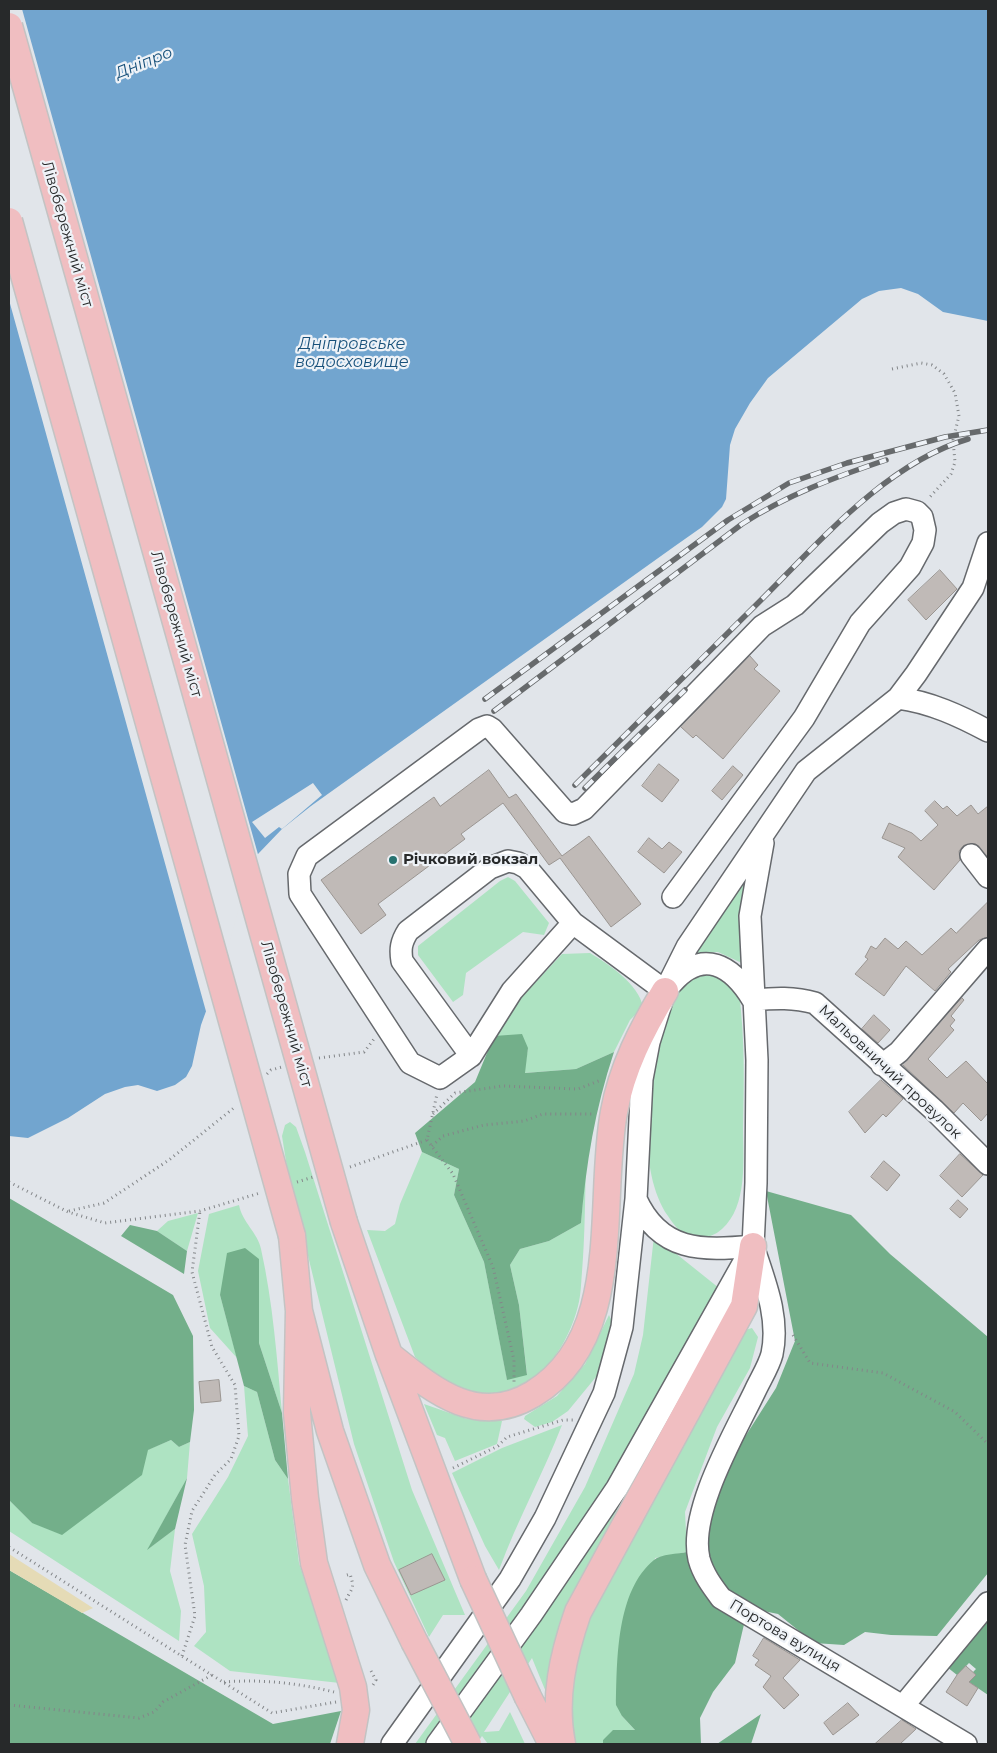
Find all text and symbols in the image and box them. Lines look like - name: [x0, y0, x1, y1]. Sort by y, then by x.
- water label: Дніпро: [113, 43, 175, 83]
- street label: Лівобережний міст: [37, 159, 97, 309]
- water label: Дніпровське водосховище: [295, 334, 409, 372]
- street label: Лівобережний міст: [146, 549, 206, 699]
- place label: Річковий вокзал: [403, 851, 538, 869]
- marker: Річковий вокзал: [387, 854, 399, 866]
- street label: Лівобережний міст: [256, 939, 316, 1089]
- street label: Мальовничий провулок: [815, 1001, 965, 1143]
- street label: Портова вулиця: [726, 1596, 844, 1676]

